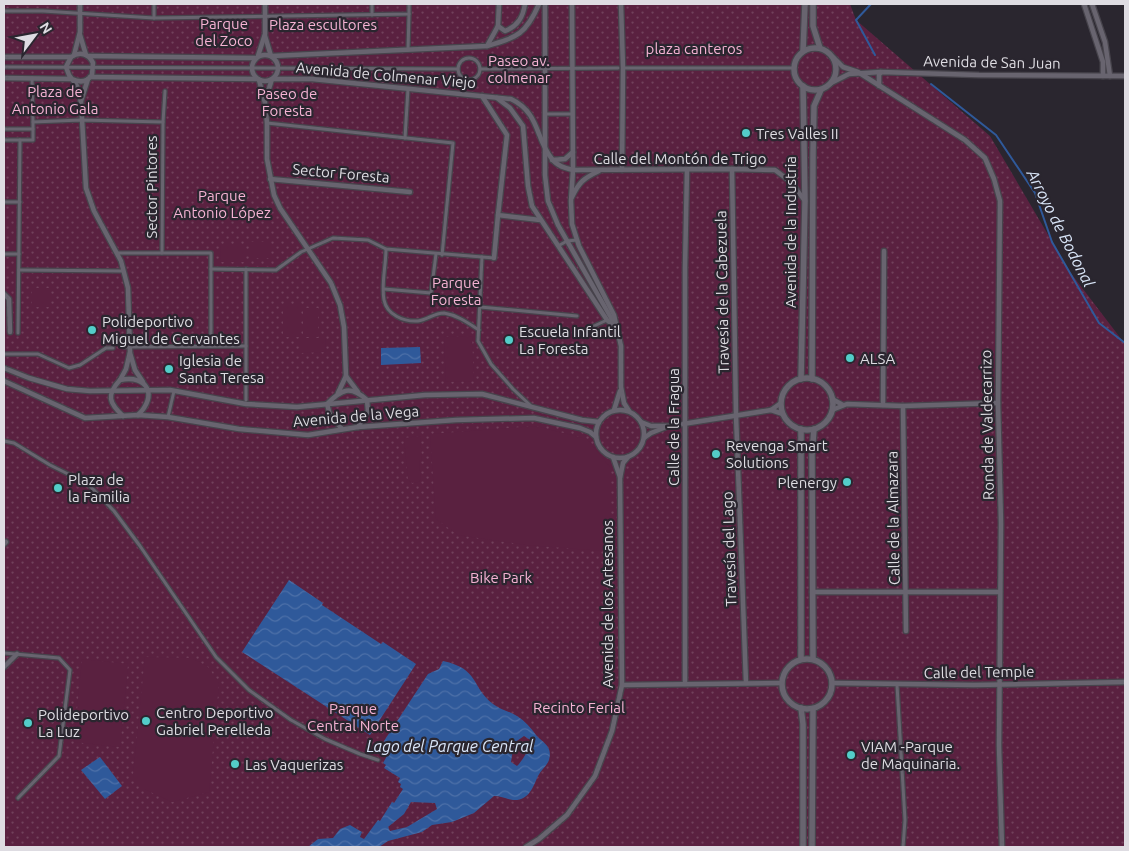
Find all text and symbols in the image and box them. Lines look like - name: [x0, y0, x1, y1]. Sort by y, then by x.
- north arrow: [10, 10, 60, 60]
- park label: Parque del Zoco: [195, 15, 253, 49]
- park label: Plaza escultores: [269, 16, 377, 33]
- text: N: [36, 19, 56, 37]
- park label: plaza canteros: [646, 40, 742, 57]
- park label: Paseo av. colmenar: [488, 52, 551, 86]
- street label: Avenida de San Juan: [923, 52, 1061, 72]
- street label: Avenida de Colmenar Viejo: [295, 59, 477, 91]
- park label: Plaza de Antonio Gala: [12, 83, 98, 117]
- park label: Paseo de Foresta: [257, 85, 317, 119]
- place label: Tres Valles II: [756, 125, 838, 142]
- marker: Tres Valles II: [740, 127, 752, 139]
- street label: Sector Pintores: [143, 135, 160, 239]
- street label: Calle del Montón de Trigo: [594, 150, 766, 167]
- street label: Avenida de la Industria: [782, 156, 799, 308]
- street label: Sector Foresta: [292, 160, 390, 186]
- water label: Arroyo de Bodonal: [1023, 165, 1099, 290]
- park label: Parque Antonio López: [173, 187, 271, 221]
- street label: Travesía de la Cabezuela: [712, 210, 732, 374]
- park label: Parque Foresta: [431, 274, 481, 308]
- place label: Polideportivo Miguel de Cervantes: [102, 313, 240, 347]
- place label: Escuela Infantil La Foresta: [519, 323, 621, 357]
- marker: Polideportivo Miguel de Cervantes: [86, 324, 98, 336]
- marker: Escuela Infantil La Foresta: [503, 334, 515, 346]
- place label: ALSA: [860, 350, 895, 367]
- street label: Ronda de Valdecarrizo: [977, 350, 997, 500]
- place label: Iglesia de Santa Teresa: [179, 352, 264, 386]
- marker: ALSA: [844, 352, 856, 364]
- marker: Iglesia de Santa Teresa: [163, 363, 175, 375]
- street label: Calle de la Fragua: [665, 368, 682, 486]
- street label: Avenida de la Vega: [292, 402, 420, 430]
- place label: Revenga Smart Solutions: [726, 437, 828, 471]
- marker: Revenga Smart Solutions: [710, 448, 722, 460]
- street label: Calle de la Almazara: [883, 451, 903, 585]
- place label: Plaza de la Familia: [68, 471, 130, 505]
- place label: Plenergy: [777, 474, 837, 491]
- marker: Plenergy: [841, 476, 853, 488]
- marker: Plaza de la Familia: [52, 482, 64, 494]
- street label: Travesía del Lago: [718, 491, 740, 607]
- street label: Avenida de los Artesanos: [599, 520, 616, 688]
- park label: Bike Park: [470, 569, 532, 586]
- street label: Calle del Temple: [923, 663, 1035, 681]
- park label: Recinto Ferial: [533, 699, 625, 716]
- park label: Parque Central Norte: [307, 700, 399, 734]
- place label: Centro Deportivo Gabriel Perelleda: [156, 704, 273, 738]
- place label: Polideportivo La Luz: [38, 706, 129, 740]
- marker: Centro Deportivo Gabriel Perelleda: [140, 715, 152, 727]
- marker: Polideportivo La Luz: [22, 717, 34, 729]
- water label: Lago del Parque Central: [366, 737, 534, 755]
- place label: VIAM -Parque de Maquinaria.: [861, 738, 960, 772]
- marker: VIAM -Parque de Maquinaria.: [845, 749, 857, 761]
- place label: Las Vaquerizas: [245, 756, 343, 773]
- marker: Las Vaquerizas: [229, 758, 241, 770]

